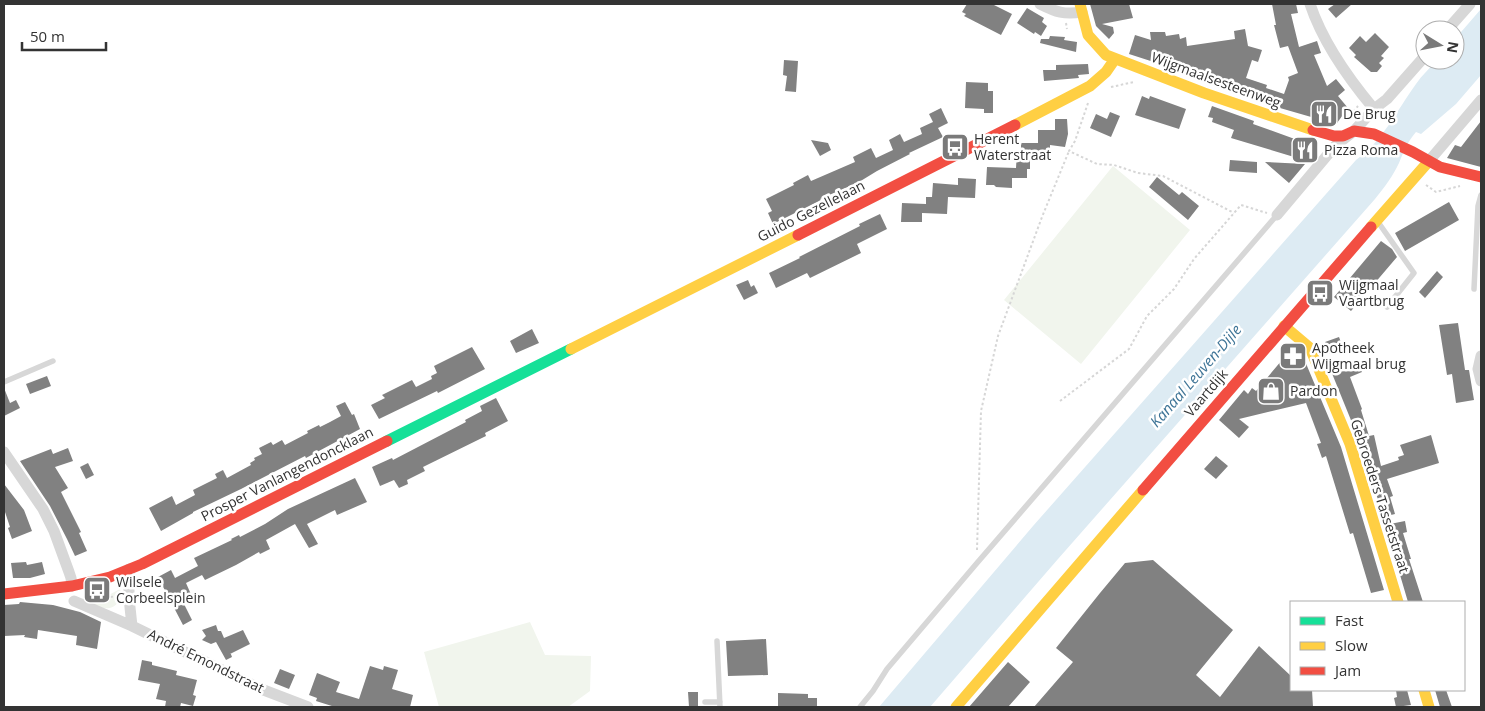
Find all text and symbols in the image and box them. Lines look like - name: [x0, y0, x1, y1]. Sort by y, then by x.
- scale bar: [22, 20, 106, 52]
- north arrow: [1415, 20, 1465, 70]
- text: 50 m: [30, 26, 65, 46]
- text: N: [1443, 40, 1464, 55]
- street label: Wijgmaalsesteenweg: [1149, 47, 1284, 112]
- restaurant icon: De Brug: [1309, 99, 1339, 129]
- place label: De Brug: [1343, 104, 1396, 123]
- place label: Herent Waterstraat: [974, 129, 1051, 164]
- bus stop icon: Herent Waterstraat: [940, 132, 970, 162]
- restaurant icon: Pizza Roma: [1290, 135, 1320, 165]
- place label: Pizza Roma: [1324, 140, 1398, 159]
- street label: Guido Gezellelaan: [754, 175, 868, 246]
- place label: Wijgmaal Vaartbrug: [1339, 275, 1404, 310]
- bus stop icon: Wijgmaal Vaartbrug: [1305, 278, 1335, 308]
- water label: Kanaal Leuven-Dijle: [1145, 319, 1246, 431]
- place label: Apotheek Wijgmaal brug: [1312, 338, 1406, 373]
- pharmacy icon: Apotheek Wijgmaal brug: [1278, 341, 1308, 371]
- street label: Vaartdijk: [1180, 364, 1232, 421]
- shop icon: Pardon: [1256, 376, 1286, 406]
- place label: Pardon: [1290, 381, 1338, 400]
- street label: Gebroeders Tassetstraat: [1347, 416, 1414, 575]
- street label: Prosper Vanlangendoncklaan: [197, 422, 376, 525]
- place label: Wilsele Corbeelsplein: [116, 572, 206, 607]
- bus stop icon: Wilsele Corbeelsplein: [82, 575, 112, 605]
- legend: [1290, 601, 1465, 691]
- text: Fast: [1335, 610, 1364, 630]
- street label: André Emondstraat: [145, 624, 268, 697]
- text: Slow: [1335, 635, 1368, 655]
- text: Jam: [1333, 660, 1361, 680]

